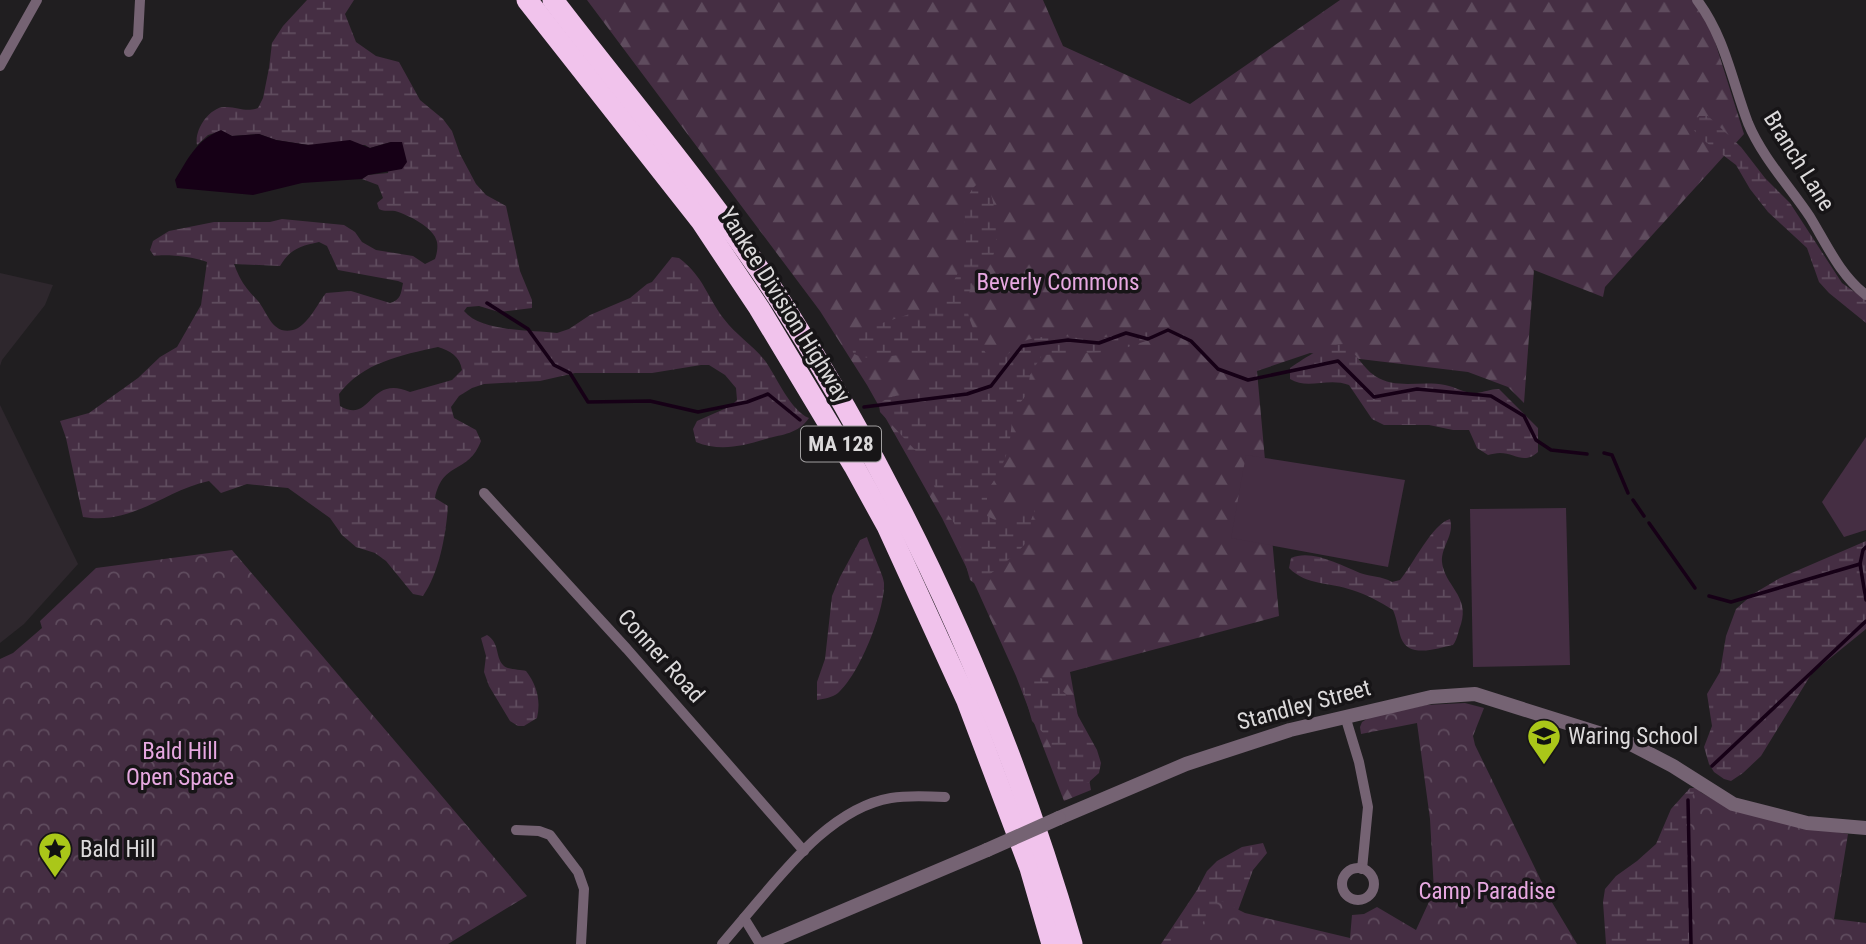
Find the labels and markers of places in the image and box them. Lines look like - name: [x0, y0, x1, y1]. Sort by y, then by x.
- school or university icon: Waring School: [1525, 717, 1563, 766]
- place label: Waring School: [1568, 723, 1698, 750]
- place icon: Bald Hill: [36, 830, 74, 879]
- place label: Bald Hill: [80, 836, 156, 863]

